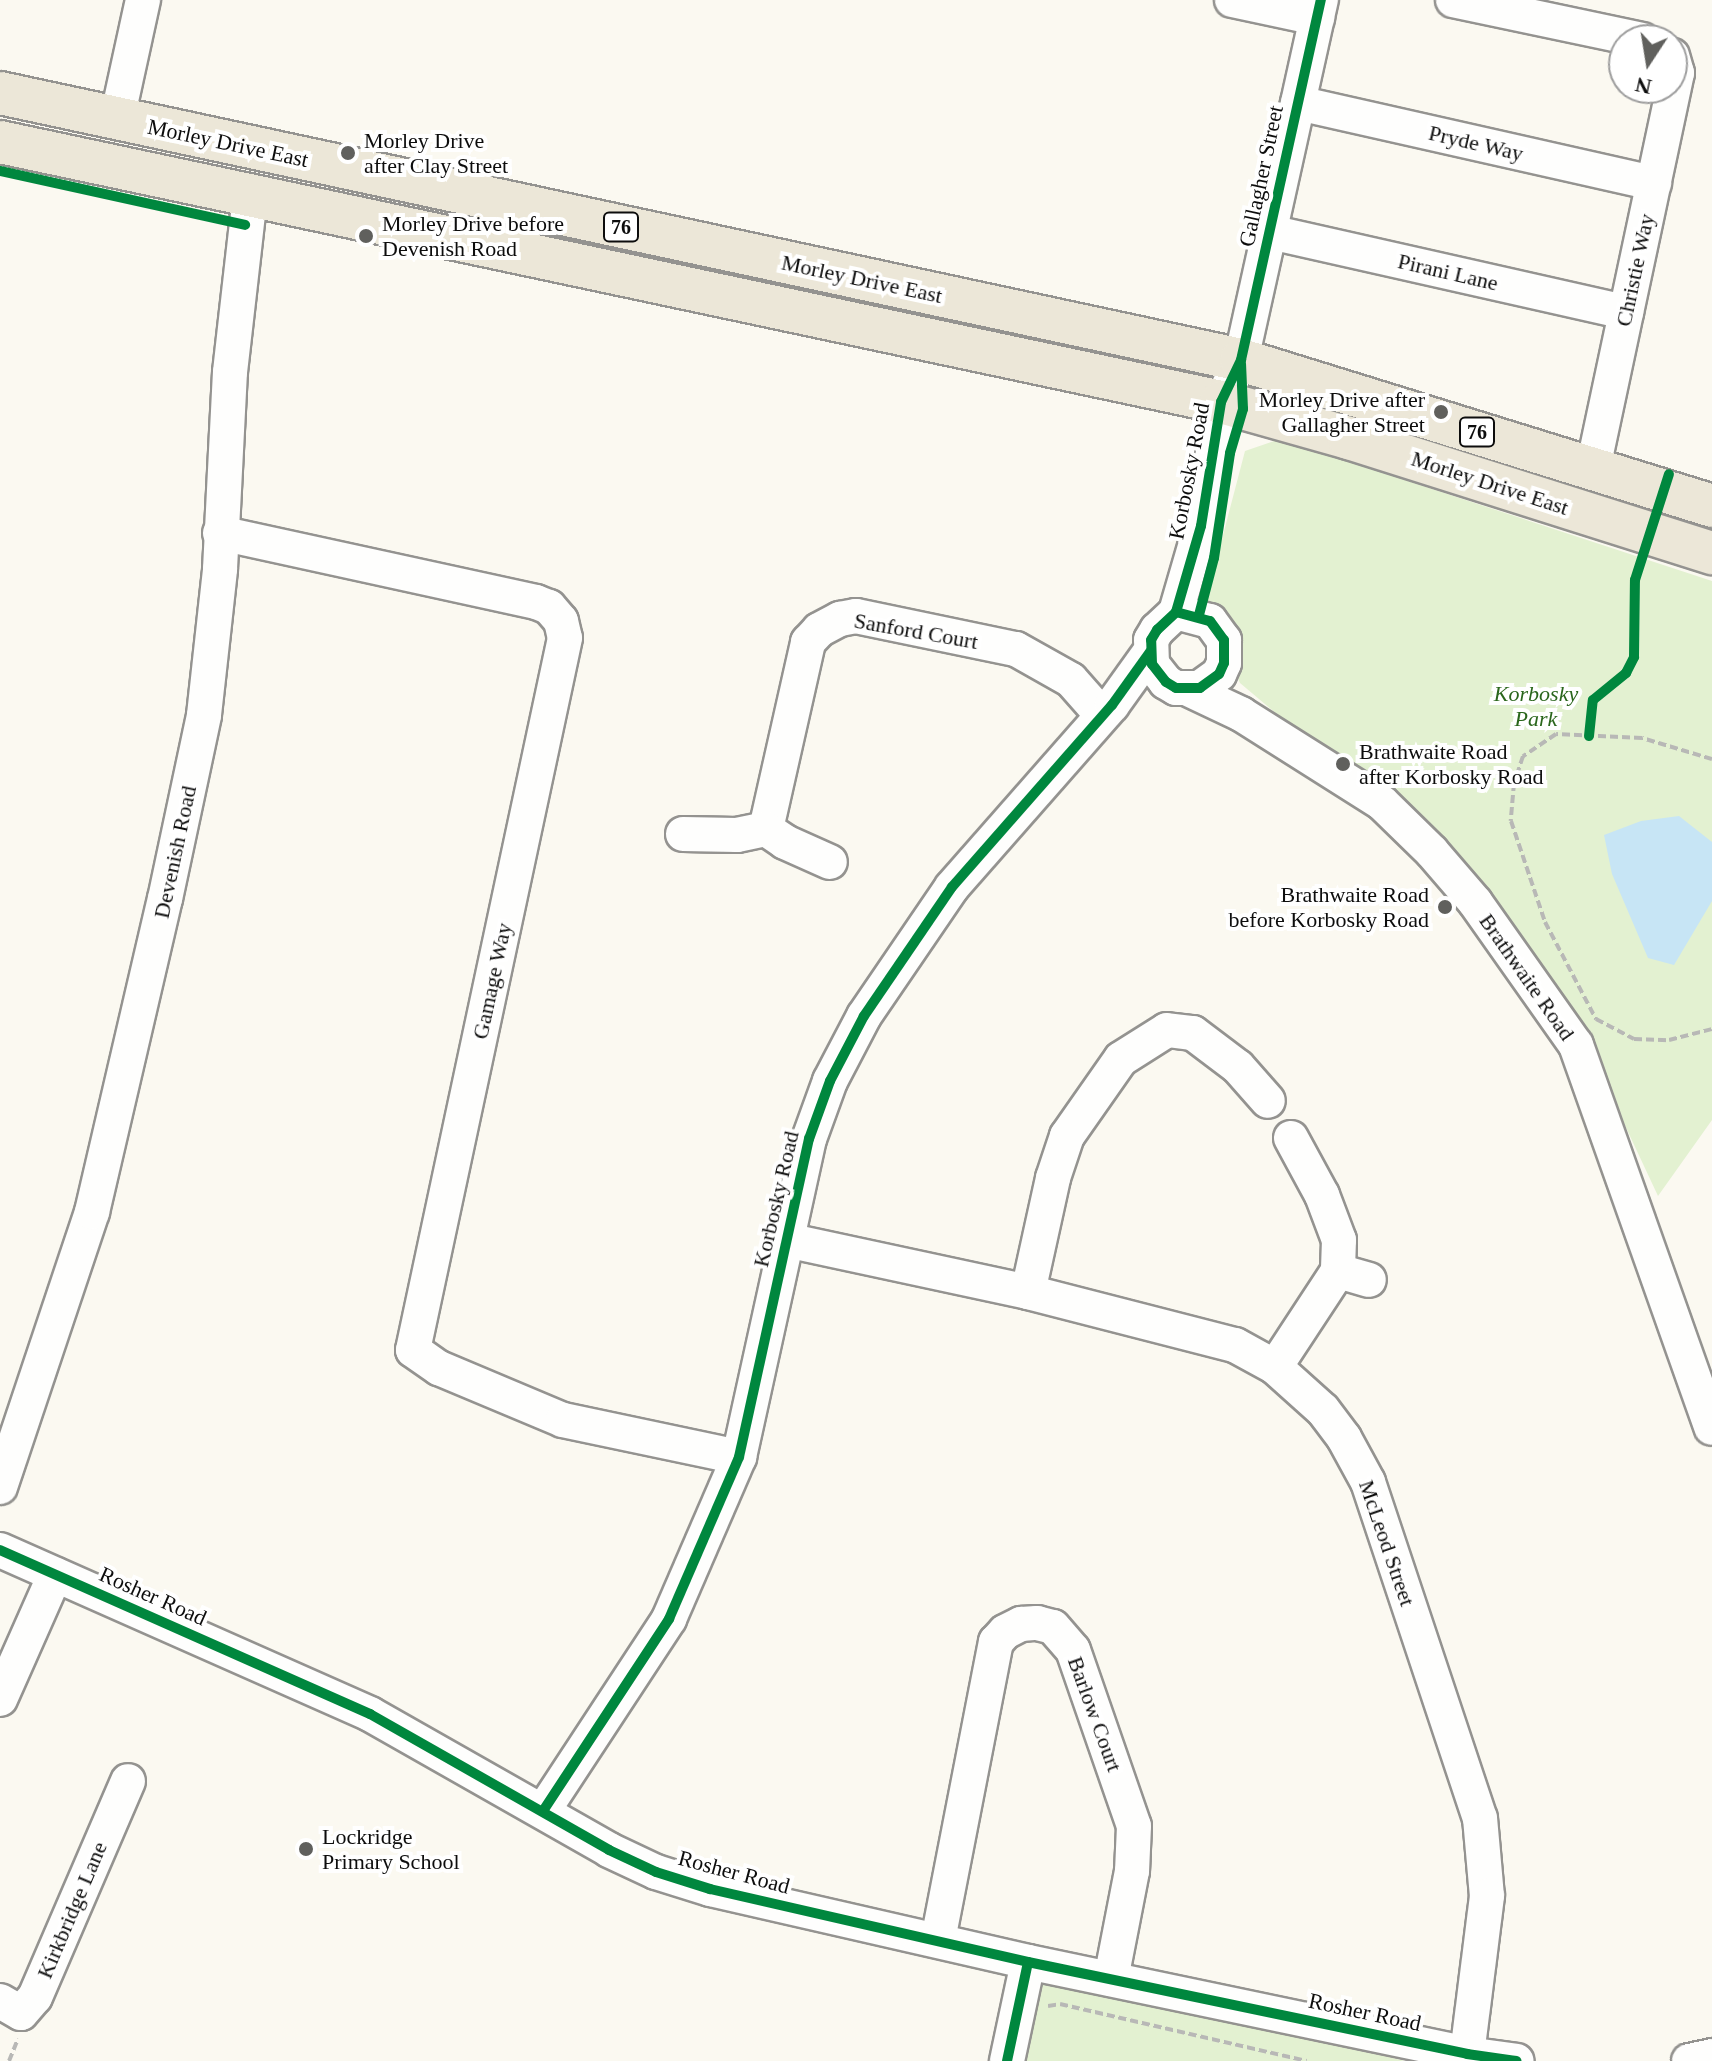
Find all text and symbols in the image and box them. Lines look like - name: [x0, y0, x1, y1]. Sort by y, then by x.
- north arrow: [1608, 24, 1688, 104]
- text: N: [1633, 72, 1654, 100]
- street label: Gallagher Street: [1233, 103, 1289, 249]
- street label: Morley Drive East: [145, 113, 311, 173]
- street label: Pryde Way: [1426, 119, 1526, 167]
- place label: Morley Drive after Clay Street: [364, 127, 508, 178]
- marker: Morley Drive after Clay Street: [339, 144, 357, 162]
- place label: Morley Drive before Devenish Road: [382, 210, 564, 262]
- road number: 76: [603, 211, 639, 243]
- street label: Christie Way: [1610, 211, 1660, 329]
- marker: Morley Drive before Devenish Road: [357, 227, 375, 245]
- street label: Pirani Lane: [1395, 248, 1501, 296]
- street label: Morley Drive East: [779, 249, 945, 309]
- place label: Morley Drive after Gallagher Street: [1259, 386, 1425, 438]
- street label: Korbosky Road: [1163, 400, 1215, 542]
- marker: Morley Drive after Gallagher Street: [1432, 403, 1450, 421]
- road number: 76: [1459, 416, 1495, 448]
- street label: Morley Drive East: [1408, 445, 1572, 521]
- street label: Sanford Court: [852, 607, 980, 655]
- park label: Korbosky Park: [1494, 680, 1578, 732]
- place label: Brathwaite Road after Korbosky Road: [1359, 738, 1544, 790]
- marker: Brathwaite Road after Korbosky Road: [1334, 755, 1352, 773]
- street label: Devenish Road: [148, 783, 202, 921]
- place label: Brathwaite Road before Korbosky Road: [1229, 881, 1429, 932]
- marker: Brathwaite Road before Korbosky Road: [1436, 898, 1454, 916]
- street label: Brathwaite Road: [1474, 909, 1580, 1045]
- street label: Gamage Way: [467, 920, 517, 1042]
- street label: Korbosky Road: [748, 1128, 804, 1270]
- street label: McLeod Street: [1353, 1477, 1421, 1609]
- street label: Rosher Road: [95, 1561, 211, 1631]
- street label: Barlow Court: [1062, 1653, 1128, 1775]
- place label: Lockridge Primary School: [322, 1823, 459, 1874]
- street label: Kirkbridge Lane: [31, 1838, 113, 1982]
- marker: Lockridge Primary School: [297, 1840, 315, 1858]
- street label: Rosher Road: [675, 1844, 793, 1900]
- street label: Rosher Road: [1306, 1987, 1424, 2037]

